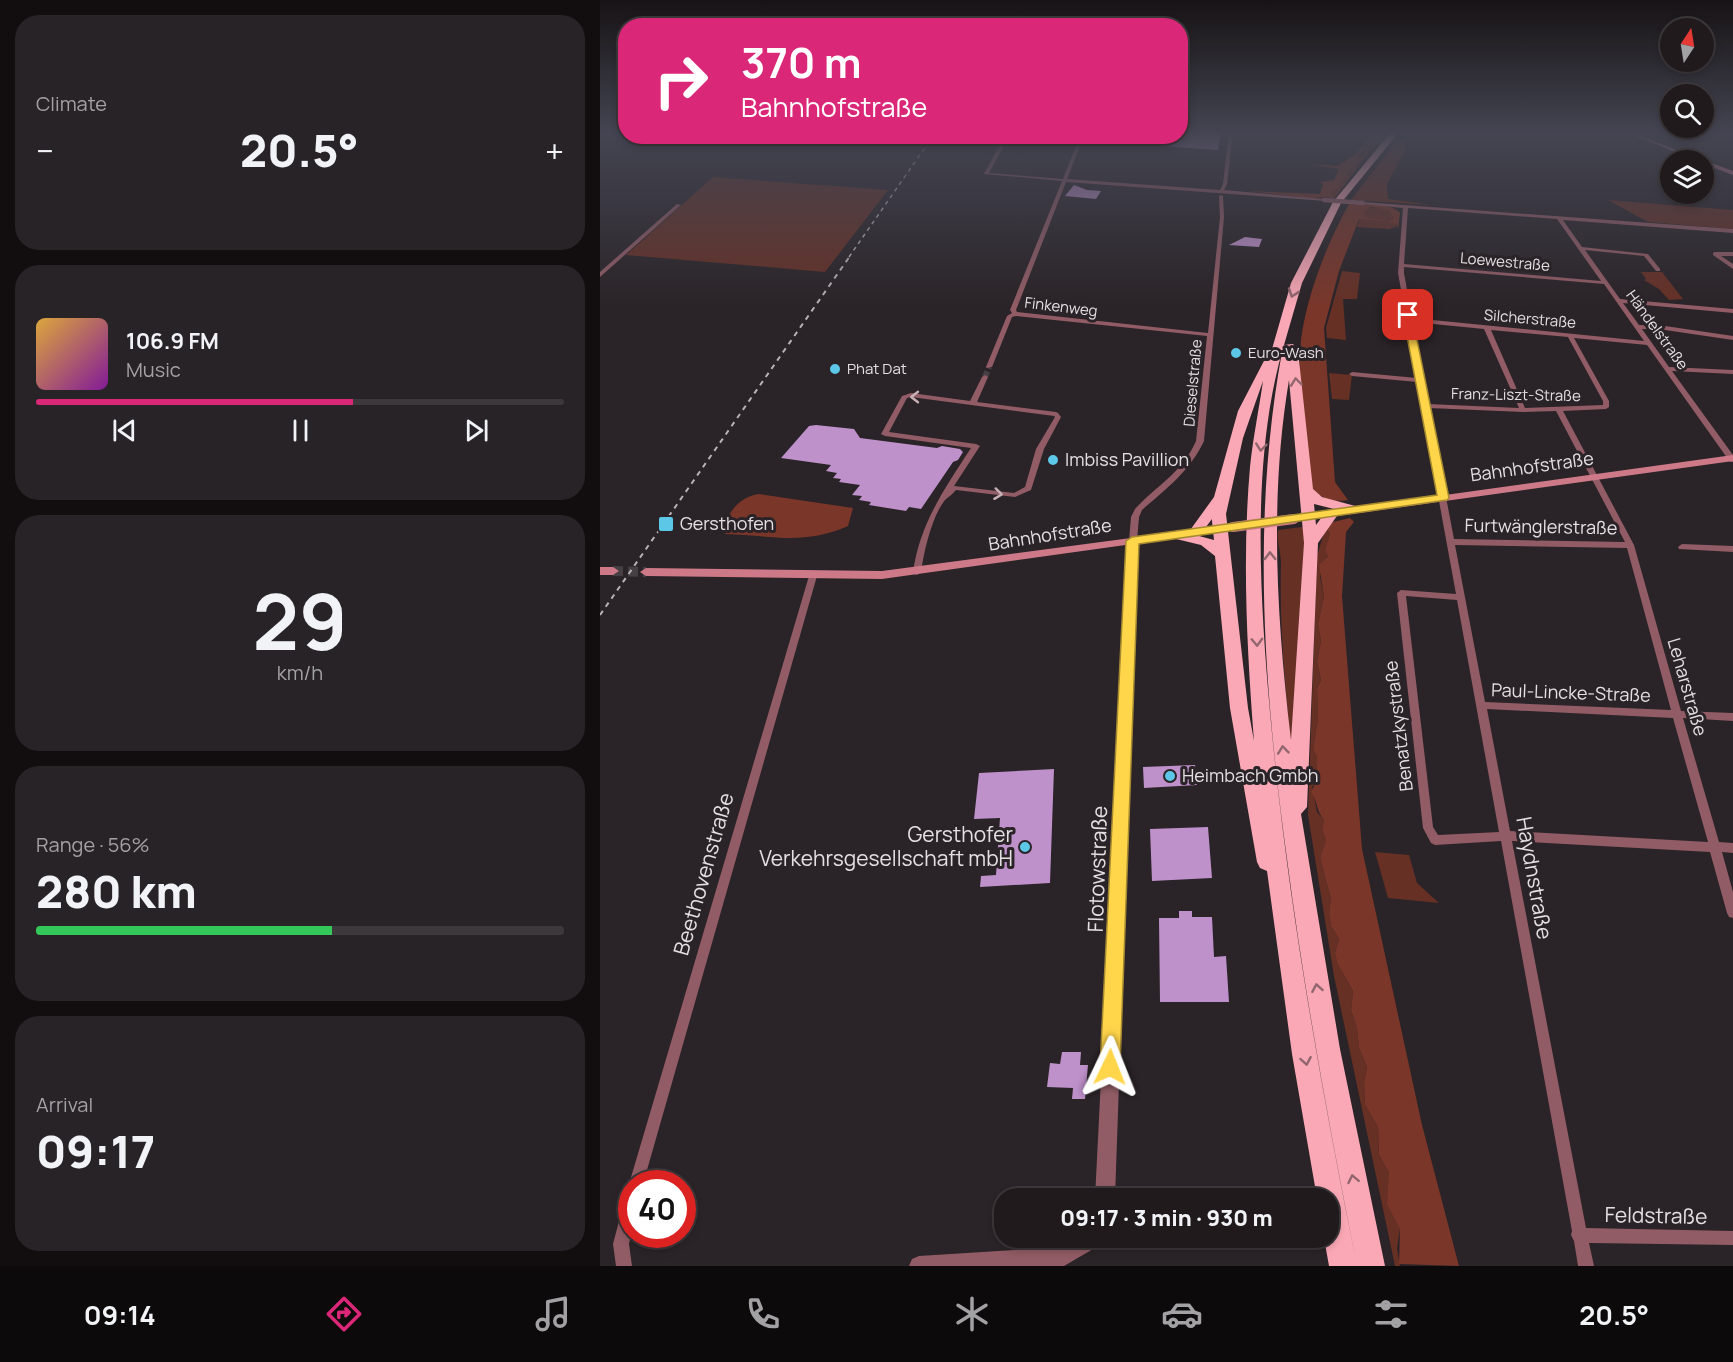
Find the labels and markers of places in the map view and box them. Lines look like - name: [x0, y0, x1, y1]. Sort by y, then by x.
- pin: [1382, 289, 1433, 340]
- place label: Euro-Wash: [1248, 342, 1324, 363]
- marker: Euro-Wash: [1229, 346, 1243, 360]
- place label: Phat Dat: [847, 358, 907, 379]
- marker: Phat Dat: [828, 362, 842, 376]
- place label: Imbiss Pavillion: [1065, 447, 1189, 471]
- marker: Imbiss Pavillion: [1046, 453, 1060, 467]
- place label: Gersthofen: [680, 511, 774, 535]
- marker: Gersthofen: [657, 515, 675, 533]
- place label: Heimbach Gmbh: [1182, 763, 1319, 787]
- marker: Heimbach Gmbh: [1163, 769, 1177, 783]
- place label: Gersthofer Verkehrsgesellschaft mbH: [759, 820, 1013, 872]
- marker: Gersthofer Verkehrsgesellschaft mbH: [1018, 840, 1032, 854]

